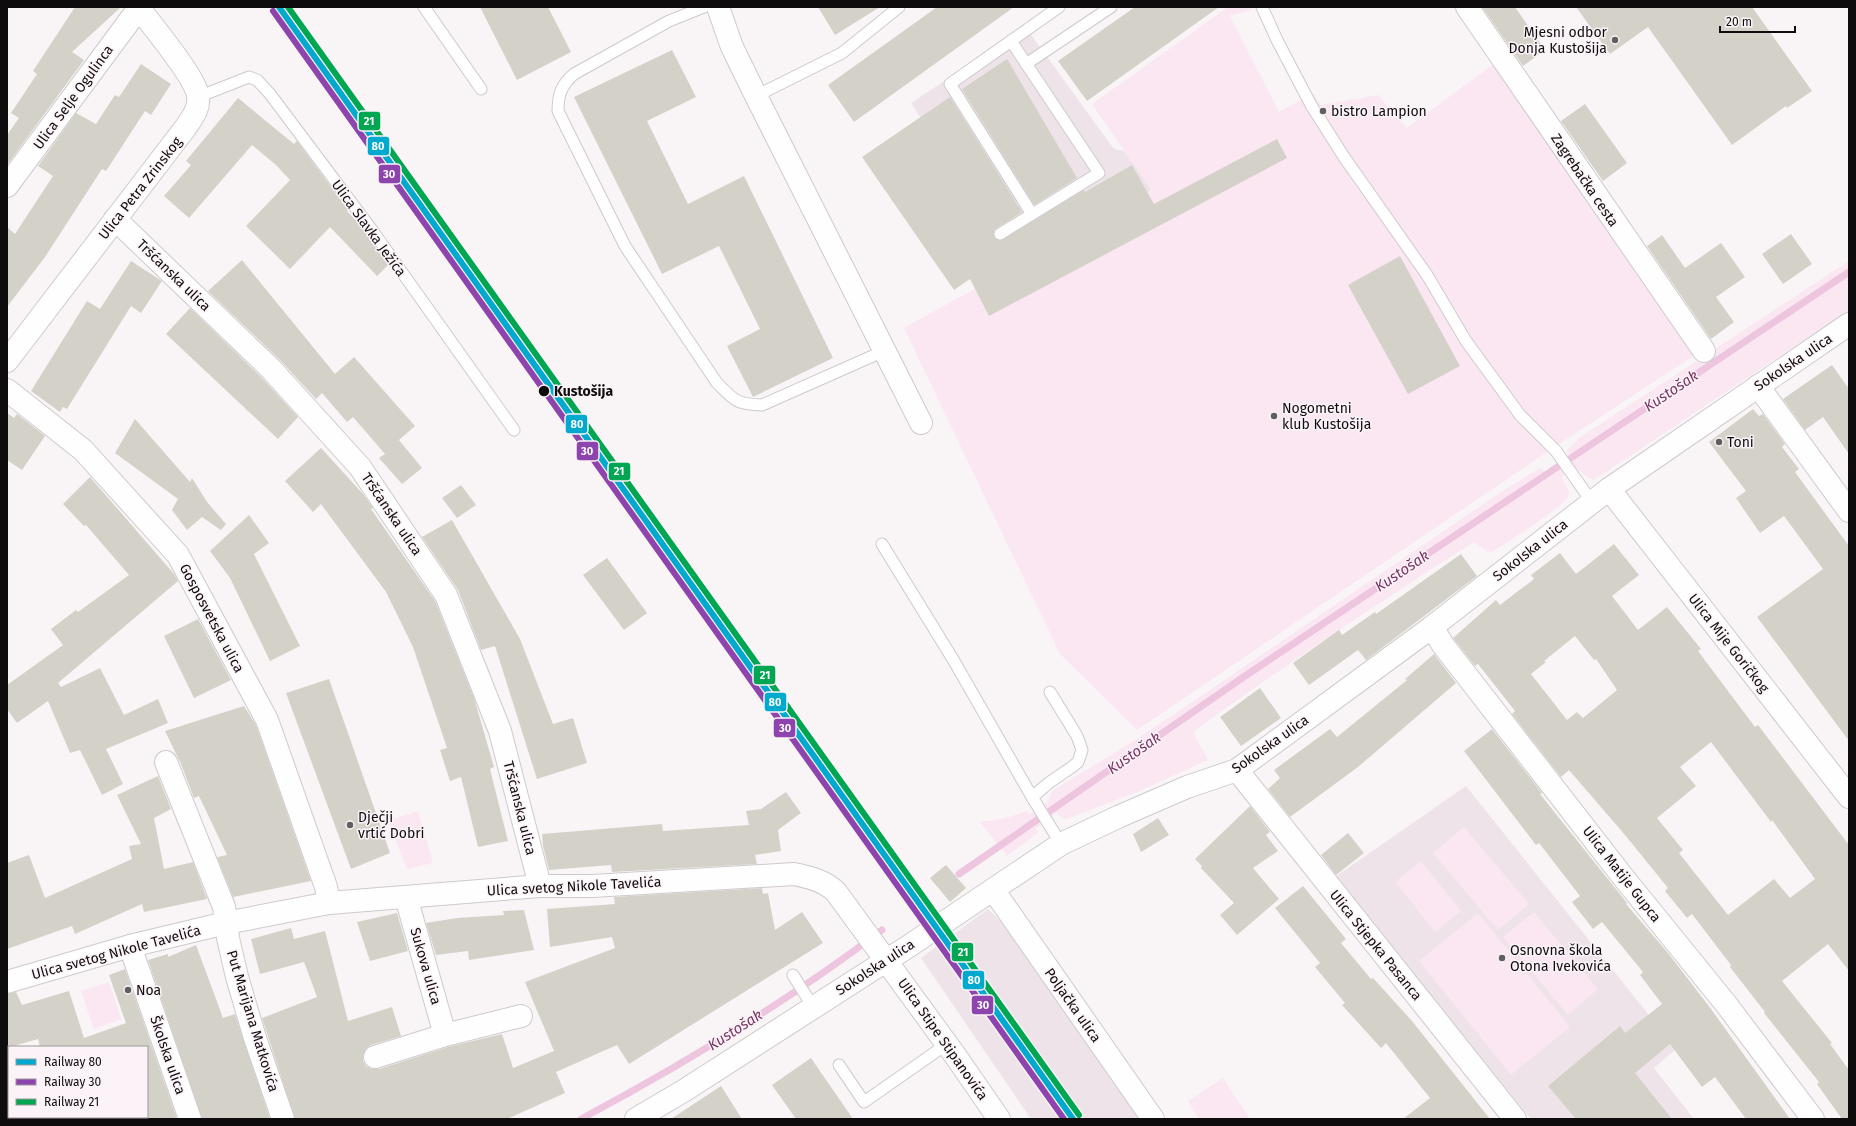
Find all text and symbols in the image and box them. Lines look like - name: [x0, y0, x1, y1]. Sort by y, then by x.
- scale bar: [1720, 8, 1795, 34]
- text: 20 m: [1726, 15, 1752, 29]
- place label: Mjesni odbor Donja Kustošija: [1509, 24, 1608, 57]
- marker: Mjesni odbor Donja Kustošija: [1610, 35, 1620, 45]
- street label: Ulica Selje Ogulinca: [30, 42, 117, 153]
- place label: bistro Lampion: [1331, 103, 1427, 120]
- marker: bistro Lampion: [1318, 106, 1328, 116]
- line badge: 21: [358, 111, 381, 131]
- text: 21: [364, 115, 374, 128]
- street label: Zagrebačka cesta: [1547, 131, 1622, 230]
- street label: Ulica Petra Zrinskog: [95, 133, 186, 243]
- line badge: 80: [367, 136, 390, 156]
- text: 80: [372, 140, 385, 153]
- line badge: 30: [378, 164, 401, 184]
- text: 30: [382, 168, 396, 181]
- street label: Ulica Slavka Ježića: [328, 177, 409, 280]
- street label: Tršćanska ulica: [133, 236, 214, 315]
- street label: Sokolska ulica: [1751, 330, 1835, 395]
- water label: Kustošak: [1640, 366, 1702, 416]
- place label: Kustošija: [554, 383, 613, 400]
- marker: Kustošija: [537, 384, 551, 398]
- place label: Nogometni klub Kustošija: [1282, 400, 1371, 433]
- marker: Nogometni klub Kustošija: [1269, 411, 1279, 421]
- line badge: 80: [565, 414, 588, 434]
- text: 80: [571, 418, 584, 431]
- place label: Toni: [1727, 434, 1754, 451]
- marker: Toni: [1714, 437, 1724, 447]
- line badge: 30: [576, 441, 599, 461]
- text: 30: [580, 445, 594, 458]
- line badge: 21: [608, 462, 631, 481]
- text: 21: [614, 465, 624, 478]
- street label: Tršćanska ulica: [358, 470, 426, 559]
- street label: Sokolska ulica: [1489, 516, 1571, 585]
- water label: Kustošak: [1371, 546, 1433, 596]
- street label: Gosposvetska ulica: [176, 561, 247, 676]
- street label: Ulica Mije Goričkog: [1685, 590, 1773, 697]
- line badge: 21: [753, 665, 776, 685]
- text: 21: [760, 669, 770, 682]
- line badge: 80: [764, 692, 787, 712]
- text: 80: [769, 696, 782, 709]
- street label: Sokolska ulica: [1228, 712, 1312, 777]
- line badge: 30: [773, 718, 796, 738]
- text: 30: [778, 722, 792, 735]
- water label: Kustošak: [1104, 728, 1164, 778]
- street label: Tršćanska ulica: [500, 759, 539, 857]
- place label: Dječji vrtić Dobri: [358, 809, 425, 842]
- marker: Dječji vrtić Dobri: [345, 820, 355, 830]
- street label: Ulica Matije Gupca: [1579, 823, 1664, 926]
- street label: Ulica svetog Nikole Tavelića: [486, 873, 662, 900]
- street label: Ulica Stjepka Pasanca: [1326, 887, 1425, 1004]
- street label: Ulica svetog Nikole Tavelića: [30, 922, 203, 983]
- street label: Sukova ulica: [406, 926, 445, 1007]
- street label: Sokolska ulica: [833, 936, 918, 999]
- line badge: 21: [951, 942, 974, 962]
- place label: Osnovna škola Otona Ivekovića: [1510, 942, 1611, 975]
- text: 21: [958, 946, 968, 959]
- street label: Put Marijana Matkovića: [223, 948, 282, 1094]
- marker: Osnovna škola Otona Ivekovića: [1497, 953, 1507, 963]
- street label: Poljačka ulica: [1041, 965, 1104, 1046]
- line badge: 80: [962, 970, 985, 990]
- text: 80: [968, 974, 981, 987]
- street label: Ulica Stipe Stipanovića: [894, 975, 991, 1104]
- place label: Noa: [136, 982, 161, 999]
- marker: Noa: [123, 985, 133, 995]
- line badge: 30: [971, 995, 994, 1015]
- text: 30: [976, 999, 990, 1012]
- water label: Kustošak: [704, 1006, 766, 1054]
- street label: Školska ulica: [146, 1013, 190, 1097]
- legend: [8, 1046, 148, 1118]
- text: Railway 80: [44, 1055, 102, 1069]
- text: Railway 30: [44, 1075, 101, 1089]
- text: Railway 21: [44, 1095, 99, 1109]

